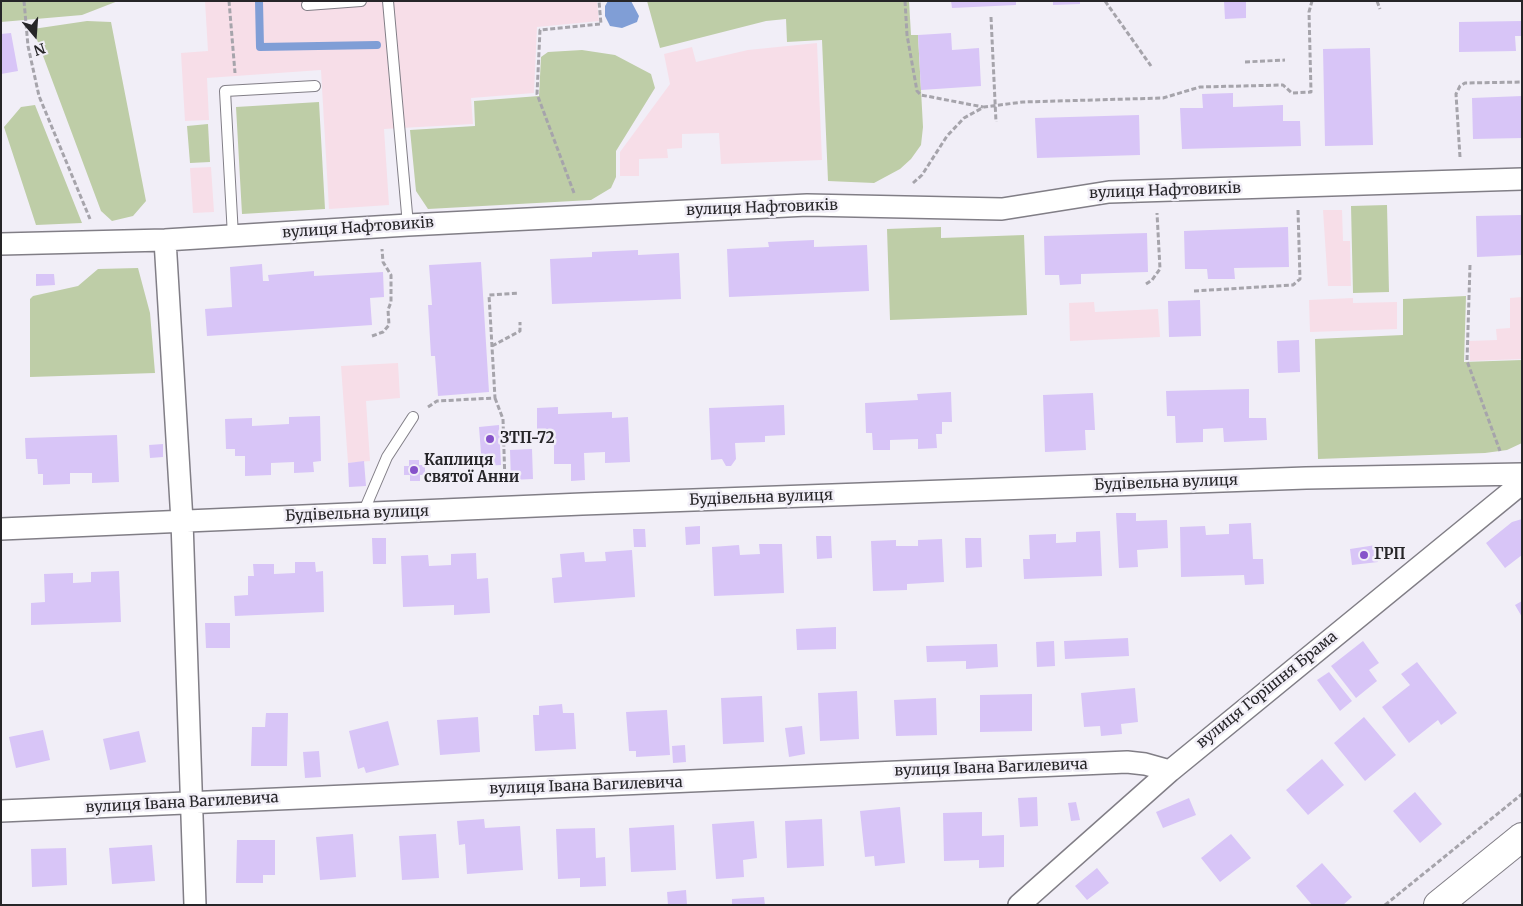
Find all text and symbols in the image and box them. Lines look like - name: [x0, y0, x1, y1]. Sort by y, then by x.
- north arrow: [10, 10, 60, 60]
- text: N: [32, 39, 48, 60]
- street label: вулиця Нафтовиків: [1089, 179, 1241, 203]
- street label: вулиця Нафтовиків: [686, 196, 838, 220]
- street label: вулиця Нафтовиків: [282, 214, 434, 242]
- place label: ЗТП-72: [500, 430, 555, 448]
- marker: ЗТП-72: [484, 433, 496, 445]
- place label: Каплиця святої Анни: [424, 452, 519, 487]
- marker: Каплиця святої Анни: [408, 464, 420, 476]
- street label: Будівельна вулиця: [1094, 471, 1238, 495]
- street label: Будівельна вулиця: [689, 486, 833, 510]
- street label: Будівельна вулиця: [285, 502, 429, 526]
- place label: ГРП: [1374, 546, 1405, 564]
- marker: ГРП: [1358, 549, 1370, 561]
- street label: вулиця Горішня Брама: [1193, 628, 1341, 752]
- street label: вулиця Івана Вагилевича: [894, 756, 1088, 780]
- street label: вулиця Івана Вагилевича: [489, 774, 683, 798]
- street label: вулиця Івана Вагилевича: [85, 789, 279, 817]

